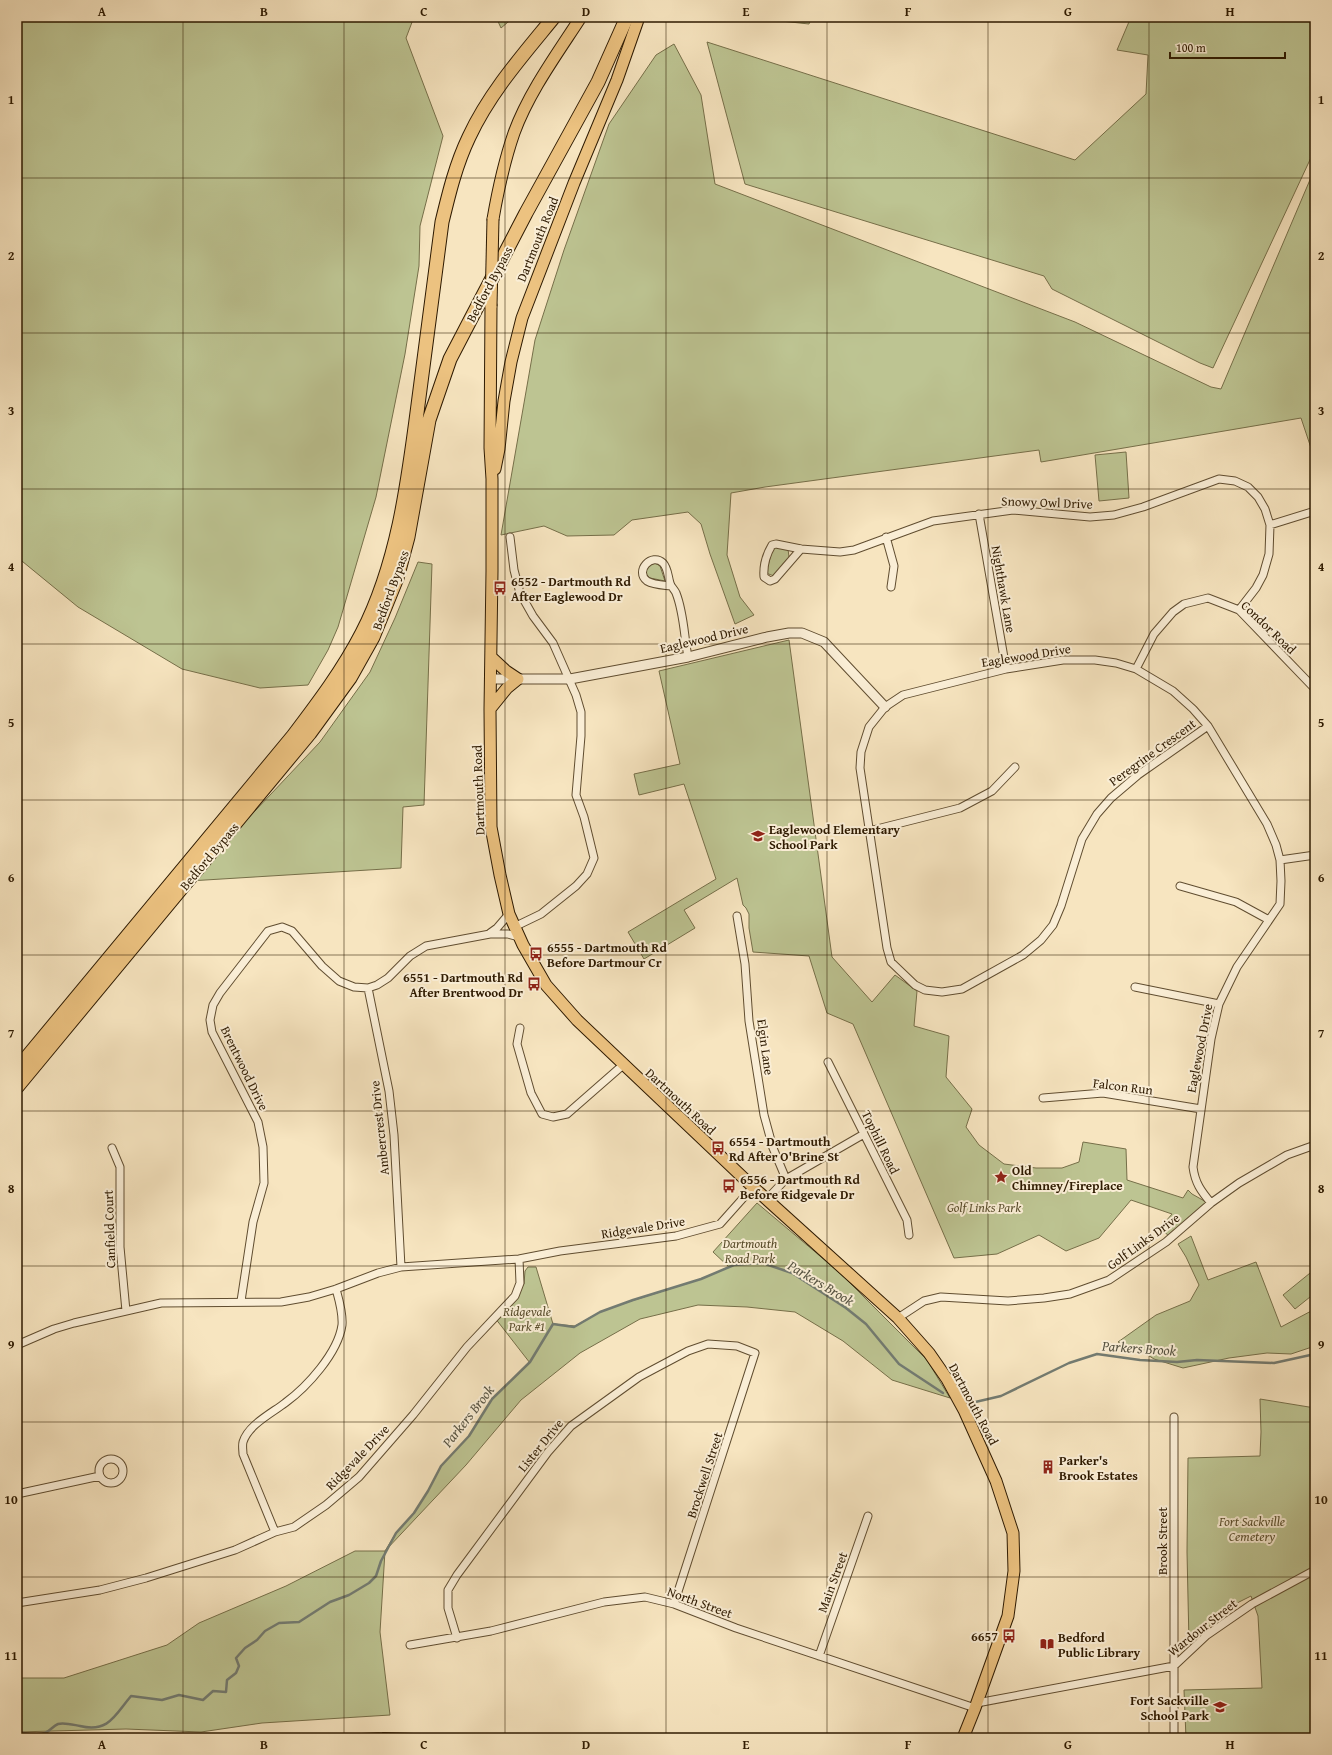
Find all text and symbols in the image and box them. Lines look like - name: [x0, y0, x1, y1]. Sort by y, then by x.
- text: A: [98, 2, 107, 21]
- text: B: [260, 2, 268, 21]
- text: C: [420, 2, 428, 21]
- text: D: [582, 2, 590, 21]
- text: E: [743, 2, 750, 21]
- text: F: [905, 2, 912, 21]
- text: G: [1064, 2, 1072, 21]
- text: H: [1225, 2, 1235, 21]
- scale bar: [1170, 34, 1285, 60]
- text: 100 m: [1176, 39, 1206, 56]
- text: 1: [8, 90, 14, 109]
- text: 1: [1318, 90, 1324, 109]
- street label: Dartmouth Road: [512, 194, 563, 285]
- street label: Bedford Bypass: [461, 243, 517, 326]
- text: 2: [8, 246, 15, 265]
- text: 2: [1318, 246, 1325, 265]
- text: 3: [8, 401, 14, 420]
- text: 3: [1318, 401, 1324, 420]
- street label: Snowy Owl Drive: [1001, 491, 1093, 514]
- street label: Nighthawk Lane: [986, 544, 1021, 634]
- street label: Bedford Bypass: [367, 548, 414, 633]
- text: 4: [8, 557, 15, 576]
- text: 4: [1318, 557, 1325, 576]
- place label: 6552 - Dartmouth Rd After Eaglewood Dr: [511, 572, 631, 606]
- bus stop icon: 6552 - Dartmouth Rd After Eaglewood Dr: [492, 580, 508, 596]
- street label: Condor Road: [1237, 596, 1300, 659]
- street label: Eaglewood Drive: [658, 619, 750, 658]
- street label: Eaglewood Drive: [980, 639, 1072, 672]
- text: 5: [8, 713, 15, 732]
- text: 5: [1318, 713, 1325, 732]
- street label: Peregrine Crescent: [1105, 714, 1200, 790]
- street label: Dartmouth Road: [467, 745, 490, 835]
- street label: Bedford Bypass: [175, 818, 244, 894]
- place label: Eaglewood Elementary School Park: [769, 820, 900, 854]
- school or university icon: Eaglewood Elementary School Park: [750, 828, 766, 844]
- text: 6: [8, 868, 15, 887]
- text: 6: [1318, 868, 1325, 887]
- place label: 6555 - Dartmouth Rd Before Dartmour Cr: [547, 938, 667, 972]
- bus stop icon: 6555 - Dartmouth Rd Before Dartmour Cr: [528, 946, 544, 962]
- place label: 6551 - Dartmouth Rd After Brentwood Dr: [403, 968, 524, 1002]
- bus stop icon: 6551 - Dartmouth Rd After Brentwood Dr: [526, 976, 542, 992]
- street label: Eaglewood Drive: [1182, 1002, 1217, 1094]
- street label: Elgin Lane: [752, 1018, 779, 1076]
- street label: Brentwood Drive: [216, 1023, 273, 1114]
- text: 7: [8, 1024, 15, 1043]
- text: 7: [1318, 1024, 1325, 1043]
- street label: Dartmouth Road: [641, 1064, 720, 1139]
- street label: Falcon Run: [1092, 1073, 1155, 1100]
- street label: Ambercrest Drive: [365, 1080, 394, 1176]
- street label: Tophill Road: [857, 1107, 904, 1177]
- place label: 6554 - Dartmouth Rd After O'Brine St: [729, 1132, 839, 1166]
- bus stop icon: 6554 - Dartmouth Rd After O'Brine St: [710, 1140, 726, 1156]
- place label: Old Chimney/Fireplace: [1012, 1161, 1123, 1195]
- place icon: Old Chimney/Fireplace: [993, 1169, 1009, 1185]
- place label: 6556 - Dartmouth Rd Before Ridgevale Dr: [740, 1170, 860, 1204]
- bus stop icon: 6556 - Dartmouth Rd Before Ridgevale Dr: [721, 1178, 737, 1194]
- text: 8: [8, 1179, 15, 1198]
- text: 8: [1318, 1179, 1325, 1198]
- street label: Canfield Court: [99, 1189, 120, 1269]
- park label: Golf Links Park: [947, 1198, 1021, 1217]
- street label: Golf Links Drive: [1103, 1208, 1184, 1274]
- street label: Ridgevale Drive: [600, 1211, 686, 1244]
- park label: Dartmouth Road Park: [722, 1234, 778, 1268]
- water label: Parkers Brook: [783, 1255, 858, 1311]
- park label: Ridgevale Park #1: [502, 1302, 551, 1336]
- text: 9: [8, 1335, 15, 1354]
- water label: Parkers Brook: [1100, 1335, 1177, 1361]
- text: 9: [1318, 1335, 1325, 1354]
- street label: Dartmouth Road: [944, 1360, 1003, 1449]
- water label: Parkers Brook: [437, 1380, 499, 1452]
- street label: Lister Drive: [513, 1415, 568, 1476]
- street label: Ridgevale Drive: [321, 1420, 394, 1494]
- street label: Brockwell Street: [682, 1429, 727, 1521]
- place label: Parker's Brook Estates: [1059, 1451, 1138, 1485]
- building icon: Parker's Brook Estates: [1040, 1459, 1056, 1475]
- text: 10: [4, 1490, 18, 1509]
- text: 10: [1314, 1490, 1328, 1509]
- street label: Brook Street: [1153, 1507, 1172, 1575]
- park label: Fort Sackville Cemetery: [1218, 1512, 1285, 1546]
- street label: Main Street: [813, 1549, 852, 1615]
- street label: North Street: [665, 1582, 735, 1623]
- street label: Wardour Street: [1164, 1594, 1241, 1661]
- place label: 6657: [971, 1627, 998, 1646]
- bus stop icon: 6657: [1001, 1628, 1017, 1644]
- place label: Bedford Public Library: [1058, 1628, 1140, 1662]
- library icon: Bedford Public Library: [1039, 1636, 1055, 1652]
- text: 11: [4, 1646, 18, 1665]
- text: 11: [1314, 1646, 1328, 1665]
- place label: Fort Sackville School Park: [1130, 1691, 1210, 1725]
- school or university icon: Fort Sackville School Park: [1212, 1699, 1228, 1715]
- text: A: [98, 1735, 107, 1754]
- text: B: [260, 1735, 268, 1754]
- text: C: [420, 1735, 428, 1754]
- text: D: [582, 1735, 590, 1754]
- text: E: [743, 1735, 750, 1754]
- text: F: [905, 1735, 912, 1754]
- text: G: [1064, 1735, 1072, 1754]
- text: H: [1225, 1735, 1235, 1754]

